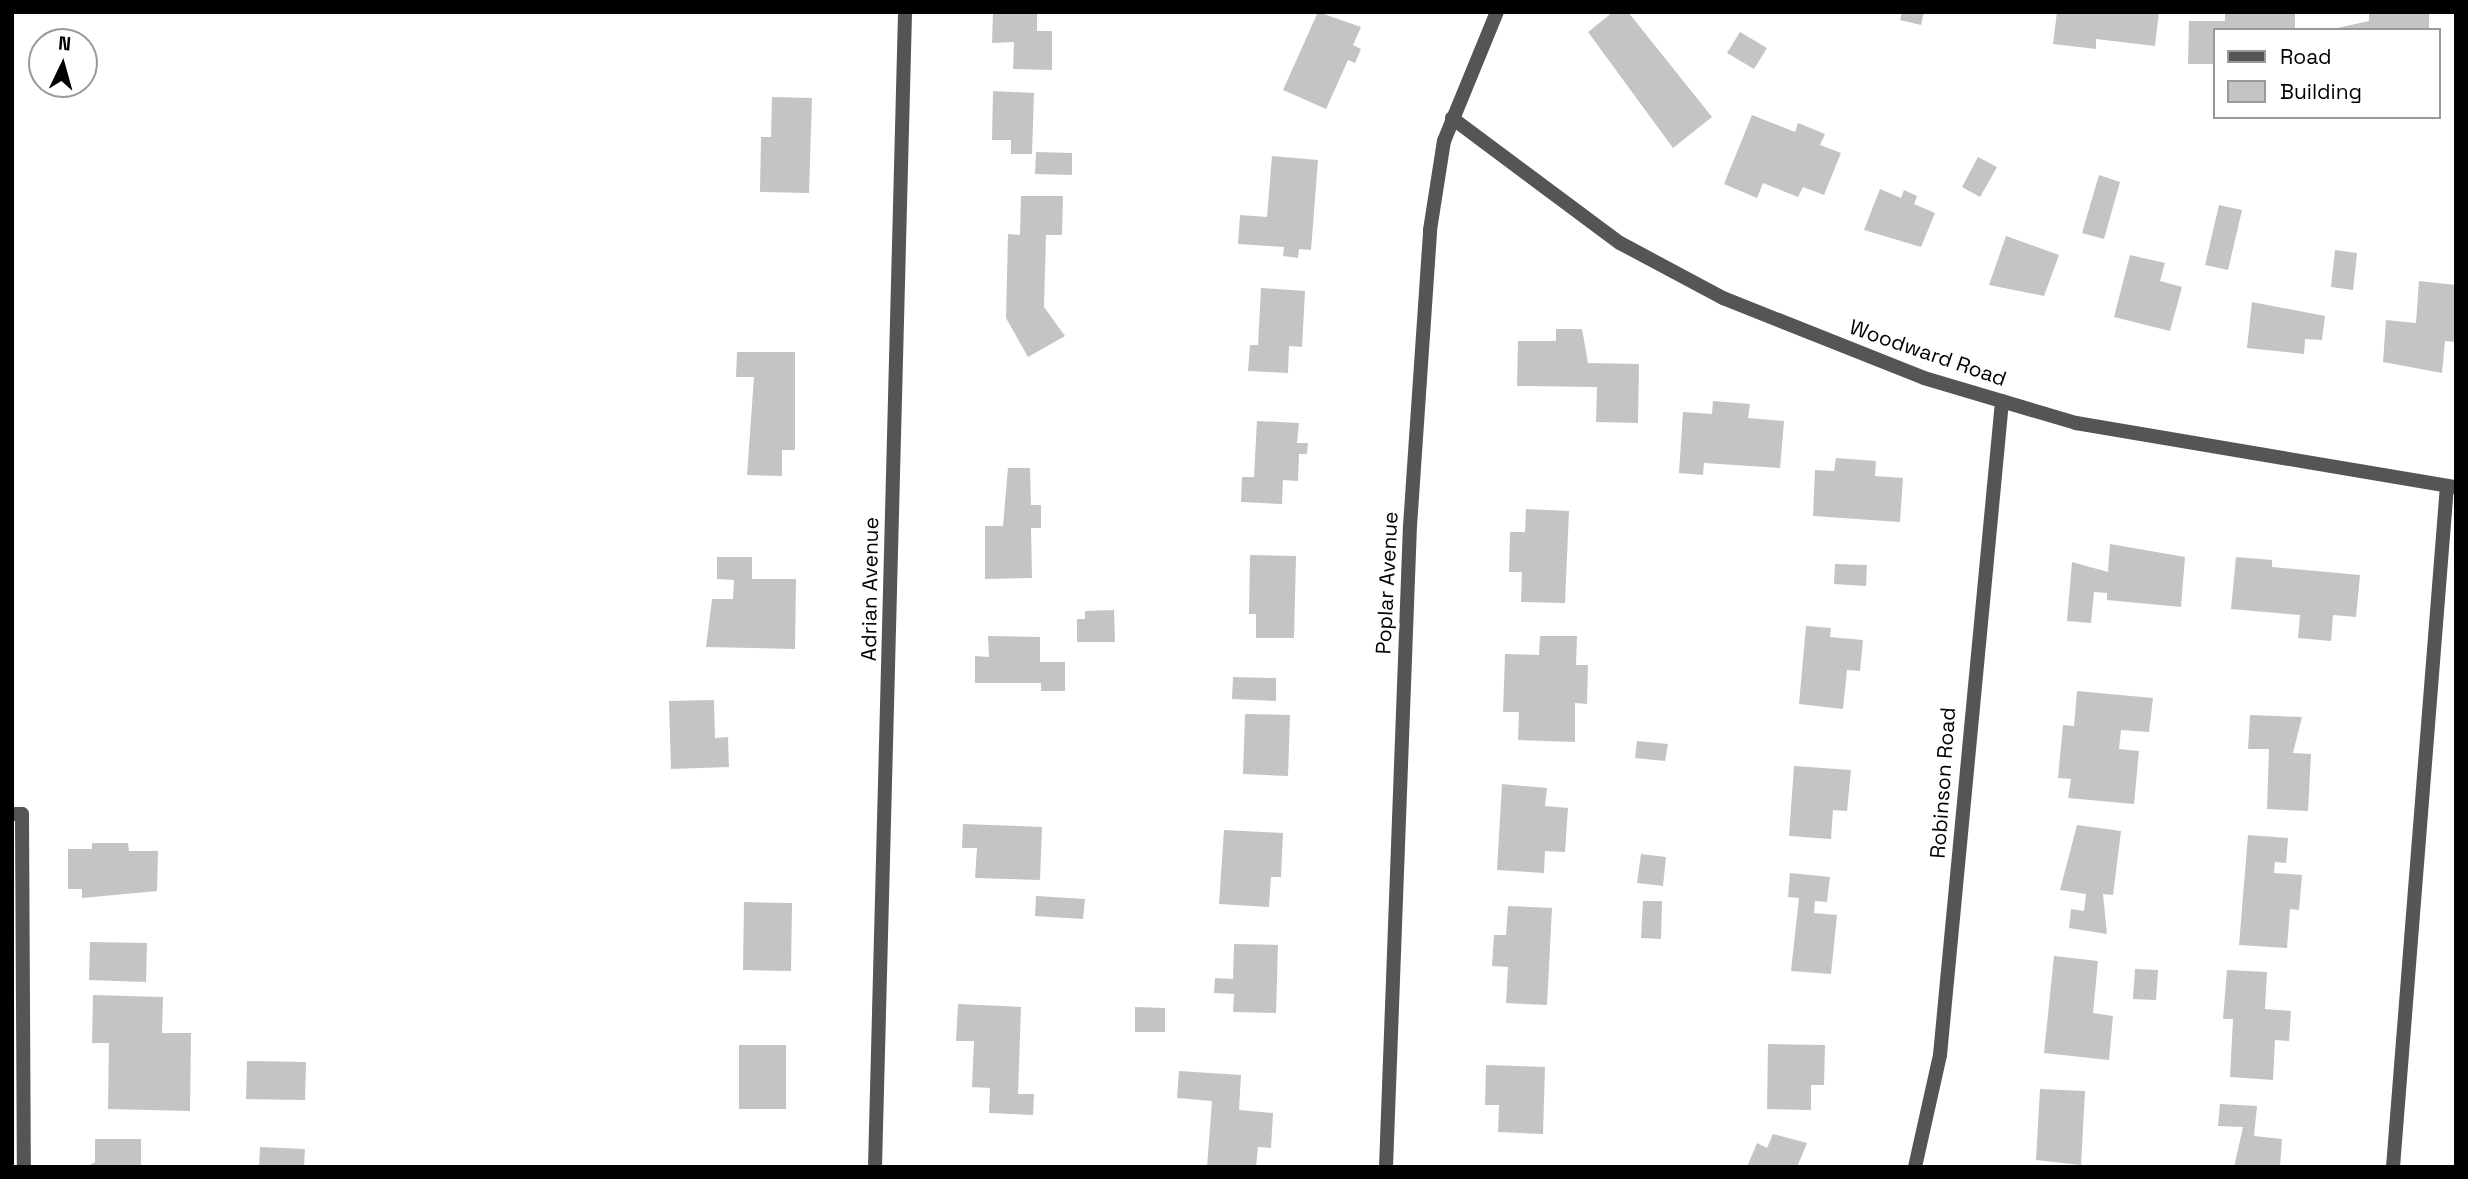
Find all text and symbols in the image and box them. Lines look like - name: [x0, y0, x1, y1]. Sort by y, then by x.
- north arrow: [28, 28, 98, 98]
- legend: [2212, 28, 2440, 119]
- text: N: [57, 31, 72, 57]
- text: Road: [2280, 43, 2332, 70]
- text: Building: [2280, 78, 2362, 105]
- street label: Woodward Road: [1846, 314, 2010, 392]
- street label: Poplar Avenue: [1371, 511, 1403, 655]
- street label: Adrian Avenue: [856, 517, 884, 661]
- street label: Robinson Road: [1925, 706, 1961, 860]

